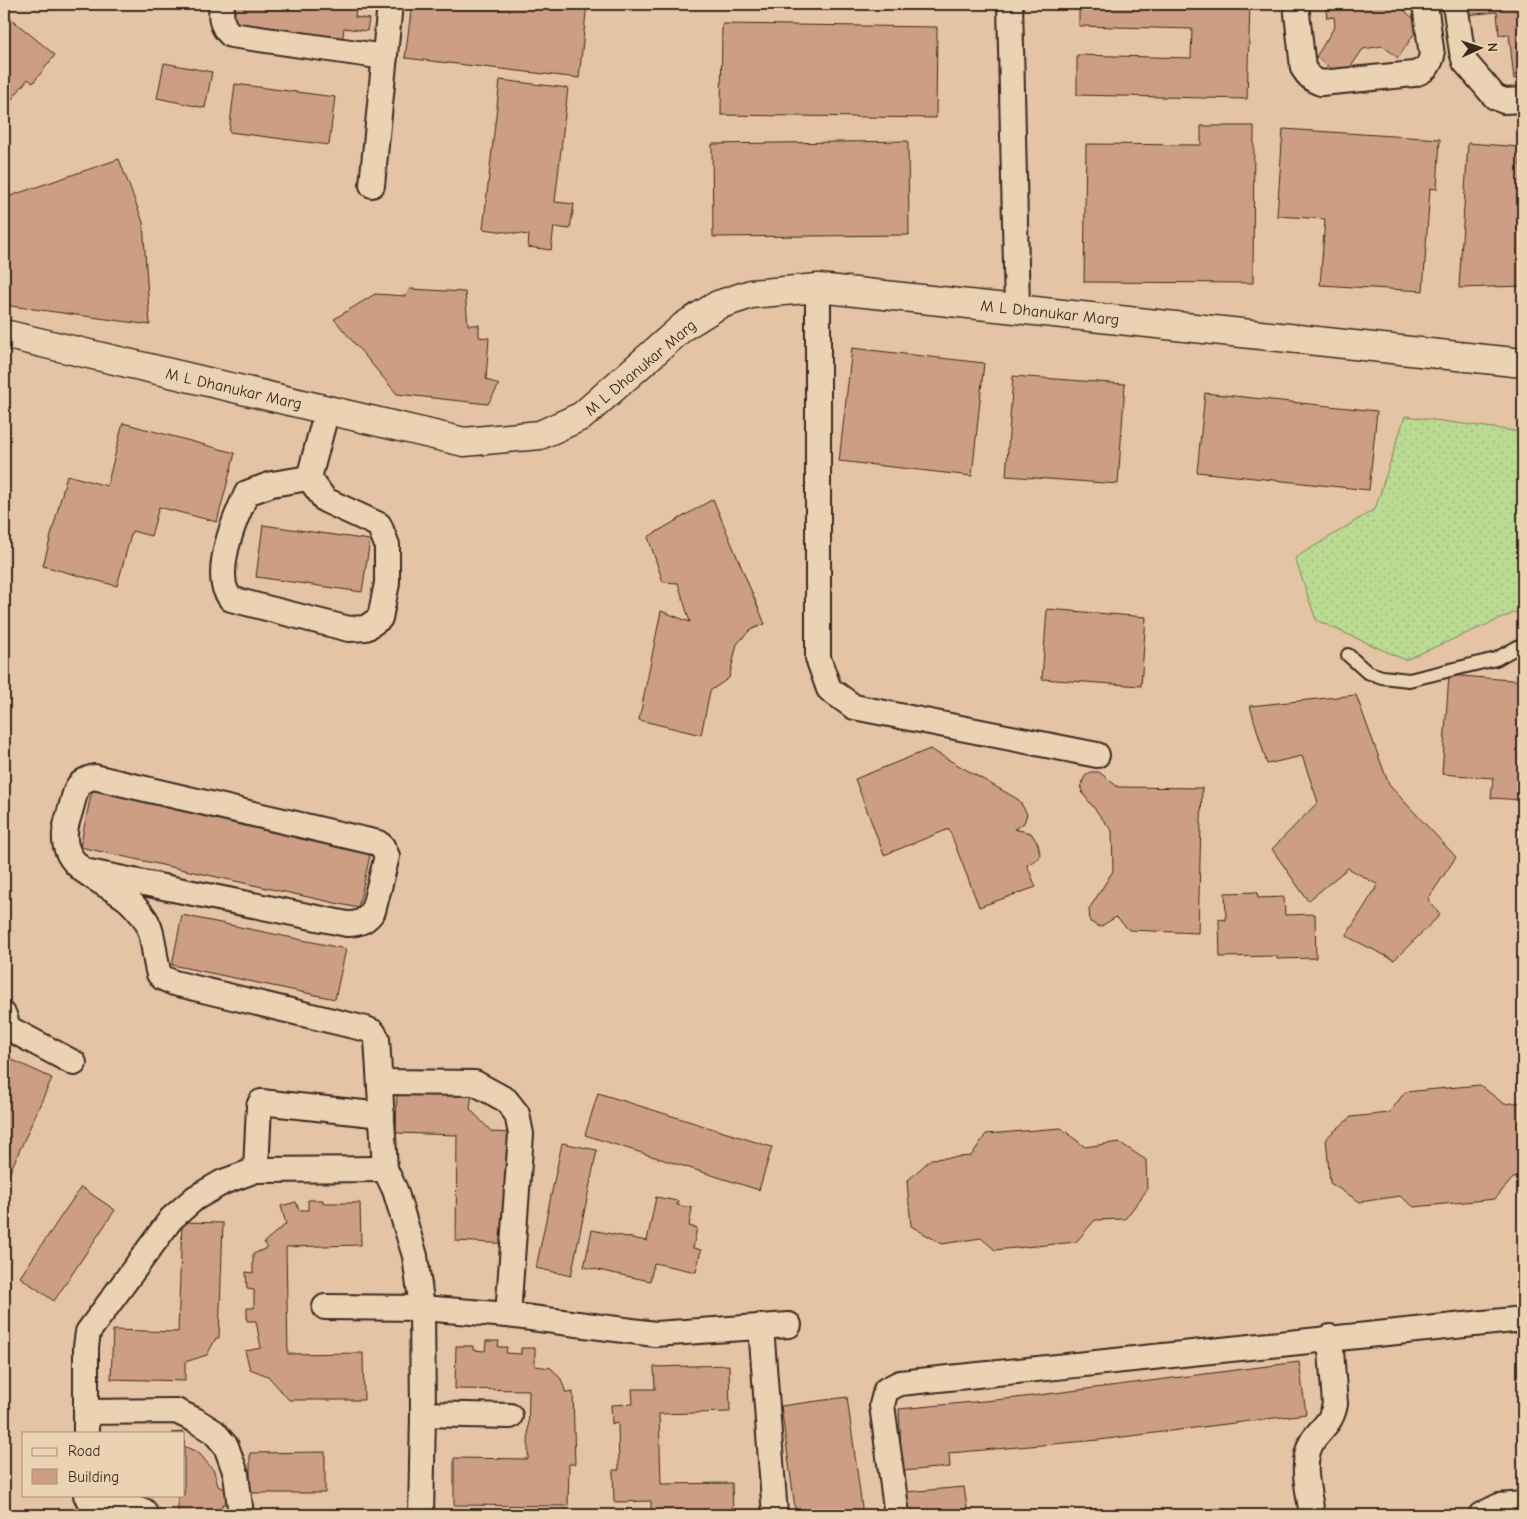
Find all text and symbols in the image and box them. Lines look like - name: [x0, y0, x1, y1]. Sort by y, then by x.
- north arrow: [1454, 22, 1504, 72]
- text: N: [1484, 42, 1501, 52]
- street label: M L Dhanukar Marg: [980, 297, 1120, 329]
- street label: M L Dhanukar Marg: [581, 316, 700, 419]
- street label: M L Dhanukar Marg: [164, 365, 304, 413]
- legend: [22, 1432, 185, 1496]
- text: Road: [68, 1442, 100, 1460]
- text: Building: [68, 1468, 119, 1486]

